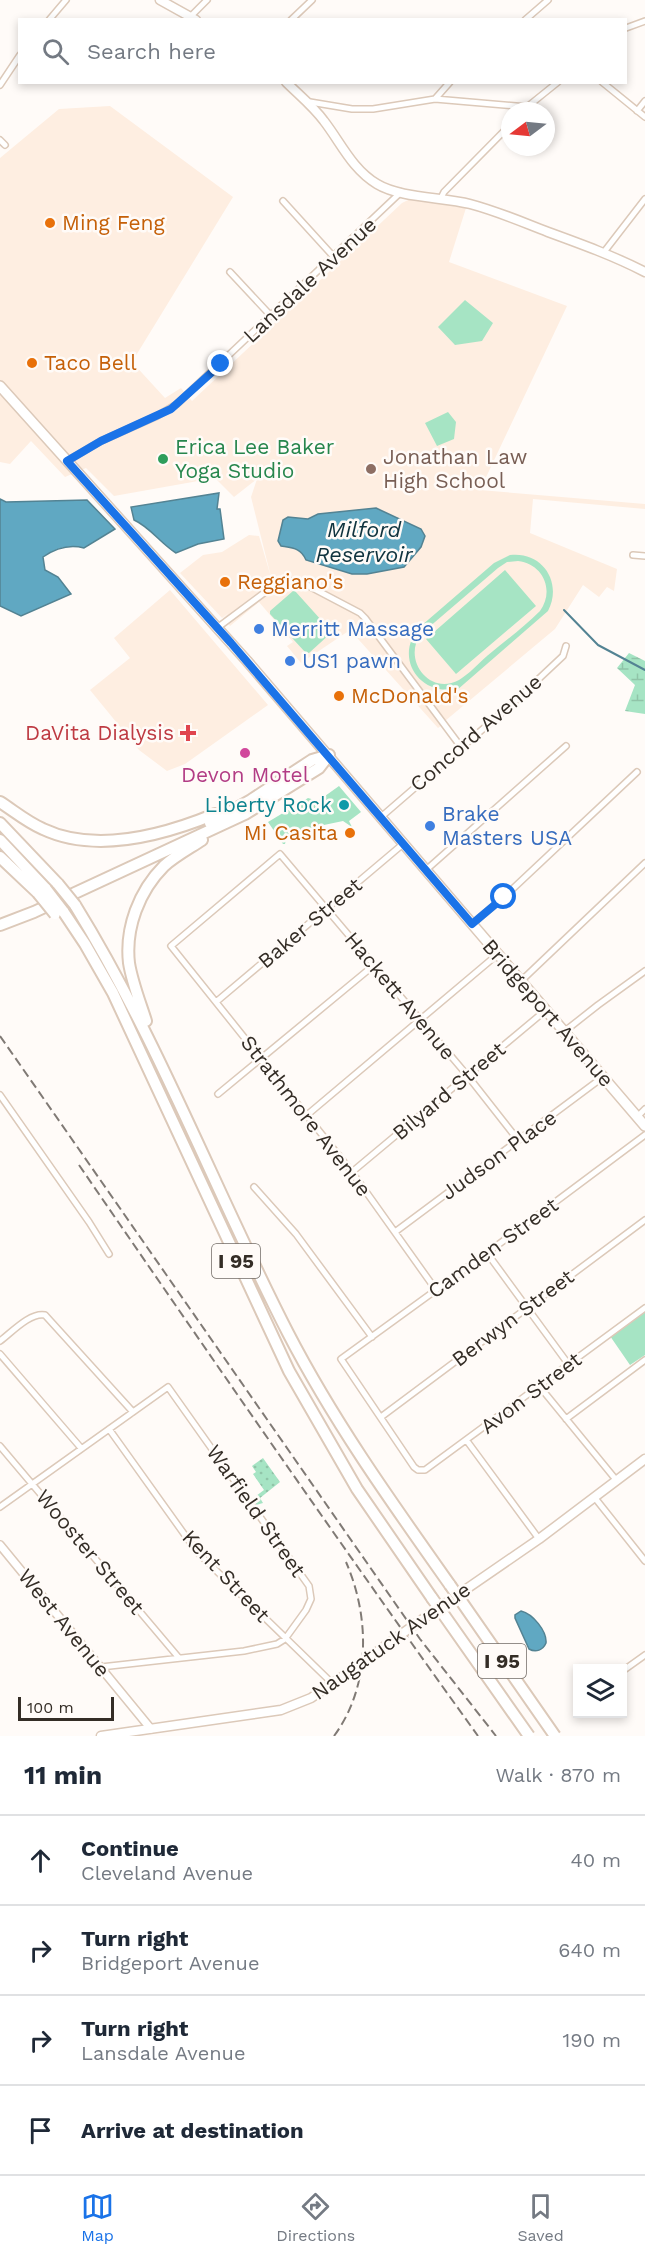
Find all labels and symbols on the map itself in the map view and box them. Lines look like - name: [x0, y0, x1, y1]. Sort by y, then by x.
- north arrow: [501, 102, 555, 156]
- place label: Ming Feng: [62, 210, 166, 235]
- street label: Lansdale Avenue: [238, 212, 381, 348]
- marker: Ming Feng: [43, 216, 57, 230]
- place label: Taco Bell: [44, 350, 137, 375]
- route end: [207, 350, 233, 376]
- marker: Taco Bell: [25, 356, 39, 370]
- place label: Erica Lee Baker Yoga Studio: [175, 434, 335, 483]
- place label: Jonathan Law High School: [383, 444, 527, 493]
- marker: Erica Lee Baker Yoga Studio: [156, 452, 170, 466]
- marker: Jonathan Law High School: [364, 462, 378, 476]
- water label: Milford Reservoir: [316, 517, 414, 567]
- place label: Reggiano's: [237, 569, 343, 594]
- marker: Reggiano's: [218, 575, 232, 589]
- place label: Merritt Massage: [271, 616, 434, 641]
- marker: Merritt Massage: [252, 622, 266, 636]
- place label: US1 pawn: [302, 648, 401, 673]
- marker: US1 pawn: [283, 654, 297, 668]
- street label: Concord Avenue: [405, 669, 547, 797]
- place label: McDonald's: [351, 683, 468, 708]
- marker: McDonald's: [332, 689, 346, 703]
- place label: DaVita Dialysis: [25, 720, 174, 745]
- marker: DaVita Dialysis: [179, 724, 197, 742]
- marker: Devon Motel: [238, 746, 252, 760]
- place label: Devon Motel: [181, 762, 310, 787]
- place label: Liberty Rock: [204, 792, 332, 817]
- marker: Liberty Rock: [337, 798, 351, 812]
- place label: Brake Masters USA: [442, 801, 572, 850]
- marker: Brake Masters USA: [423, 819, 437, 833]
- place label: Mi Casita: [244, 820, 338, 845]
- marker: Mi Casita: [343, 826, 357, 840]
- street label: Baker Street: [253, 872, 367, 973]
- route start: [490, 883, 516, 909]
- street label: Hackett Avenue: [340, 927, 461, 1065]
- street label: Bridgeport Avenue: [477, 934, 619, 1092]
- street label: Strathmore Avenue: [236, 1030, 377, 1201]
- street label: Bilyard Street: [387, 1036, 510, 1145]
- street label: Judson Place: [436, 1104, 561, 1205]
- street label: Camden Street: [423, 1192, 563, 1303]
- road number: I 95: [212, 1244, 260, 1278]
- street label: Berwyn Street: [447, 1264, 579, 1372]
- street label: Avon Street: [475, 1346, 586, 1439]
- street label: Warfield Street: [202, 1440, 311, 1582]
- street label: Wooster Street: [31, 1484, 150, 1619]
- street label: Kent Street: [177, 1524, 276, 1627]
- street label: West Avenue: [13, 1564, 116, 1682]
- street label: Naugatuck Avenue: [306, 1576, 475, 1705]
- road number: I 95: [478, 1644, 526, 1678]
- scale bar: [18, 1694, 114, 1722]

